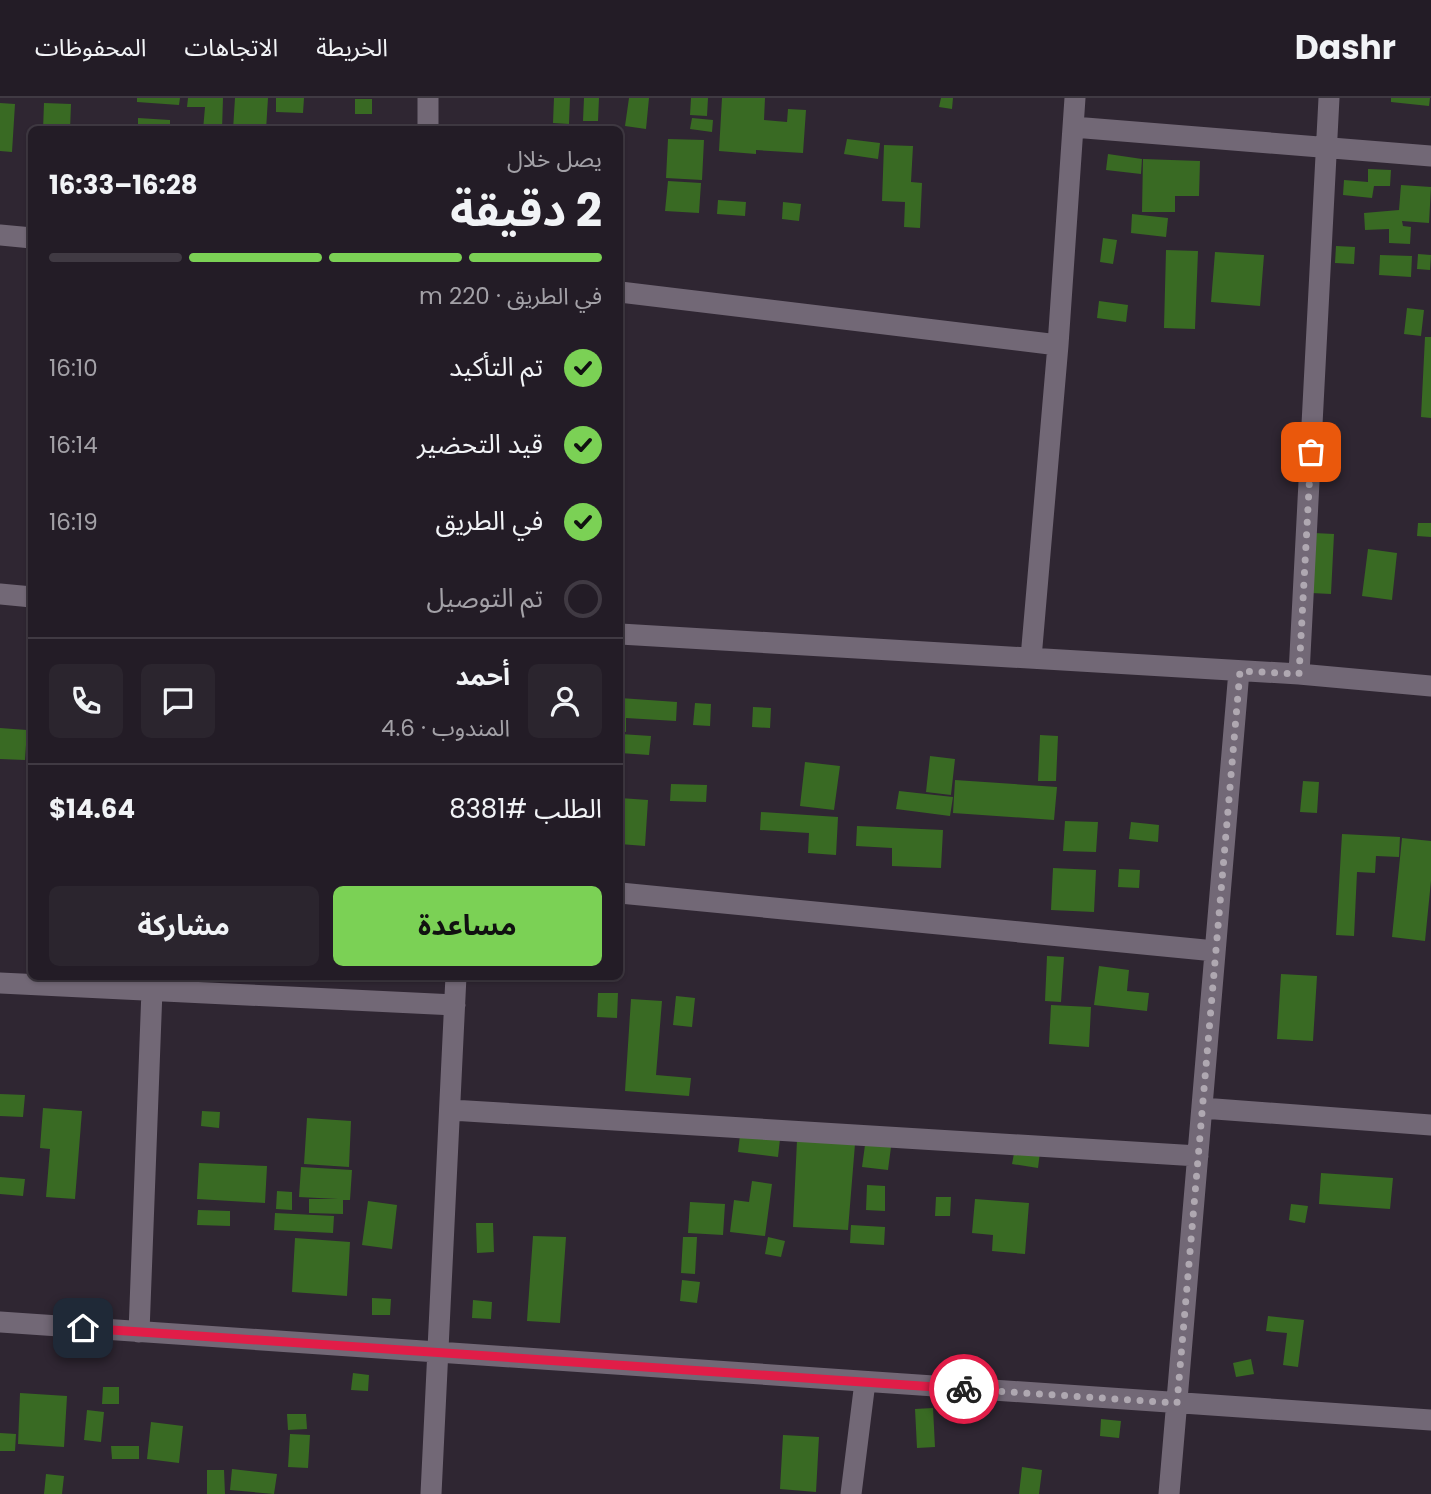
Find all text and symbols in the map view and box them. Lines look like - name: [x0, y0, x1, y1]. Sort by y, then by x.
- text: Dashr: [1295, 24, 1396, 71]
- text: المحفوظات: [35, 31, 146, 64]
- text: الاتجاهات: [184, 31, 278, 64]
- text: الخريطة: [316, 31, 388, 64]
- text: يصل خلال: [507, 143, 602, 175]
- text: 16:28–16:33: [49, 167, 198, 203]
- text: 2 دقيقة: [450, 178, 602, 242]
- text: في الطريق · 220 m: [419, 280, 602, 312]
- text: تم التأكيد: [449, 349, 543, 385]
- icon: check: [564, 349, 602, 387]
- text: 16:10: [49, 352, 98, 384]
- pin: [1281, 422, 1341, 482]
- text: قيد التحضير: [417, 426, 543, 462]
- icon: check: [564, 426, 602, 464]
- text: 16:14: [49, 429, 98, 461]
- icon: bag: [1292, 433, 1330, 471]
- text: في الطريق: [436, 503, 543, 539]
- icon: check: [564, 503, 602, 541]
- text: 16:19: [49, 506, 98, 538]
- text: تم التوصيل: [427, 580, 543, 616]
- text: أحمد: [456, 658, 510, 694]
- button: phone: [49, 664, 123, 738]
- button: chat: [141, 664, 215, 738]
- button: person: [528, 664, 602, 738]
- text: المندوب · 4.6: [381, 712, 510, 744]
- text: $14.64: [49, 791, 135, 827]
- text: الطلب #8381: [449, 791, 602, 827]
- button: مشاركة: [49, 886, 319, 966]
- button: مساعدة: [333, 886, 602, 966]
- pin: [53, 1298, 113, 1358]
- icon: home: [64, 1309, 102, 1347]
- courier: [929, 1354, 999, 1424]
- icon: bike: [945, 1370, 983, 1408]

